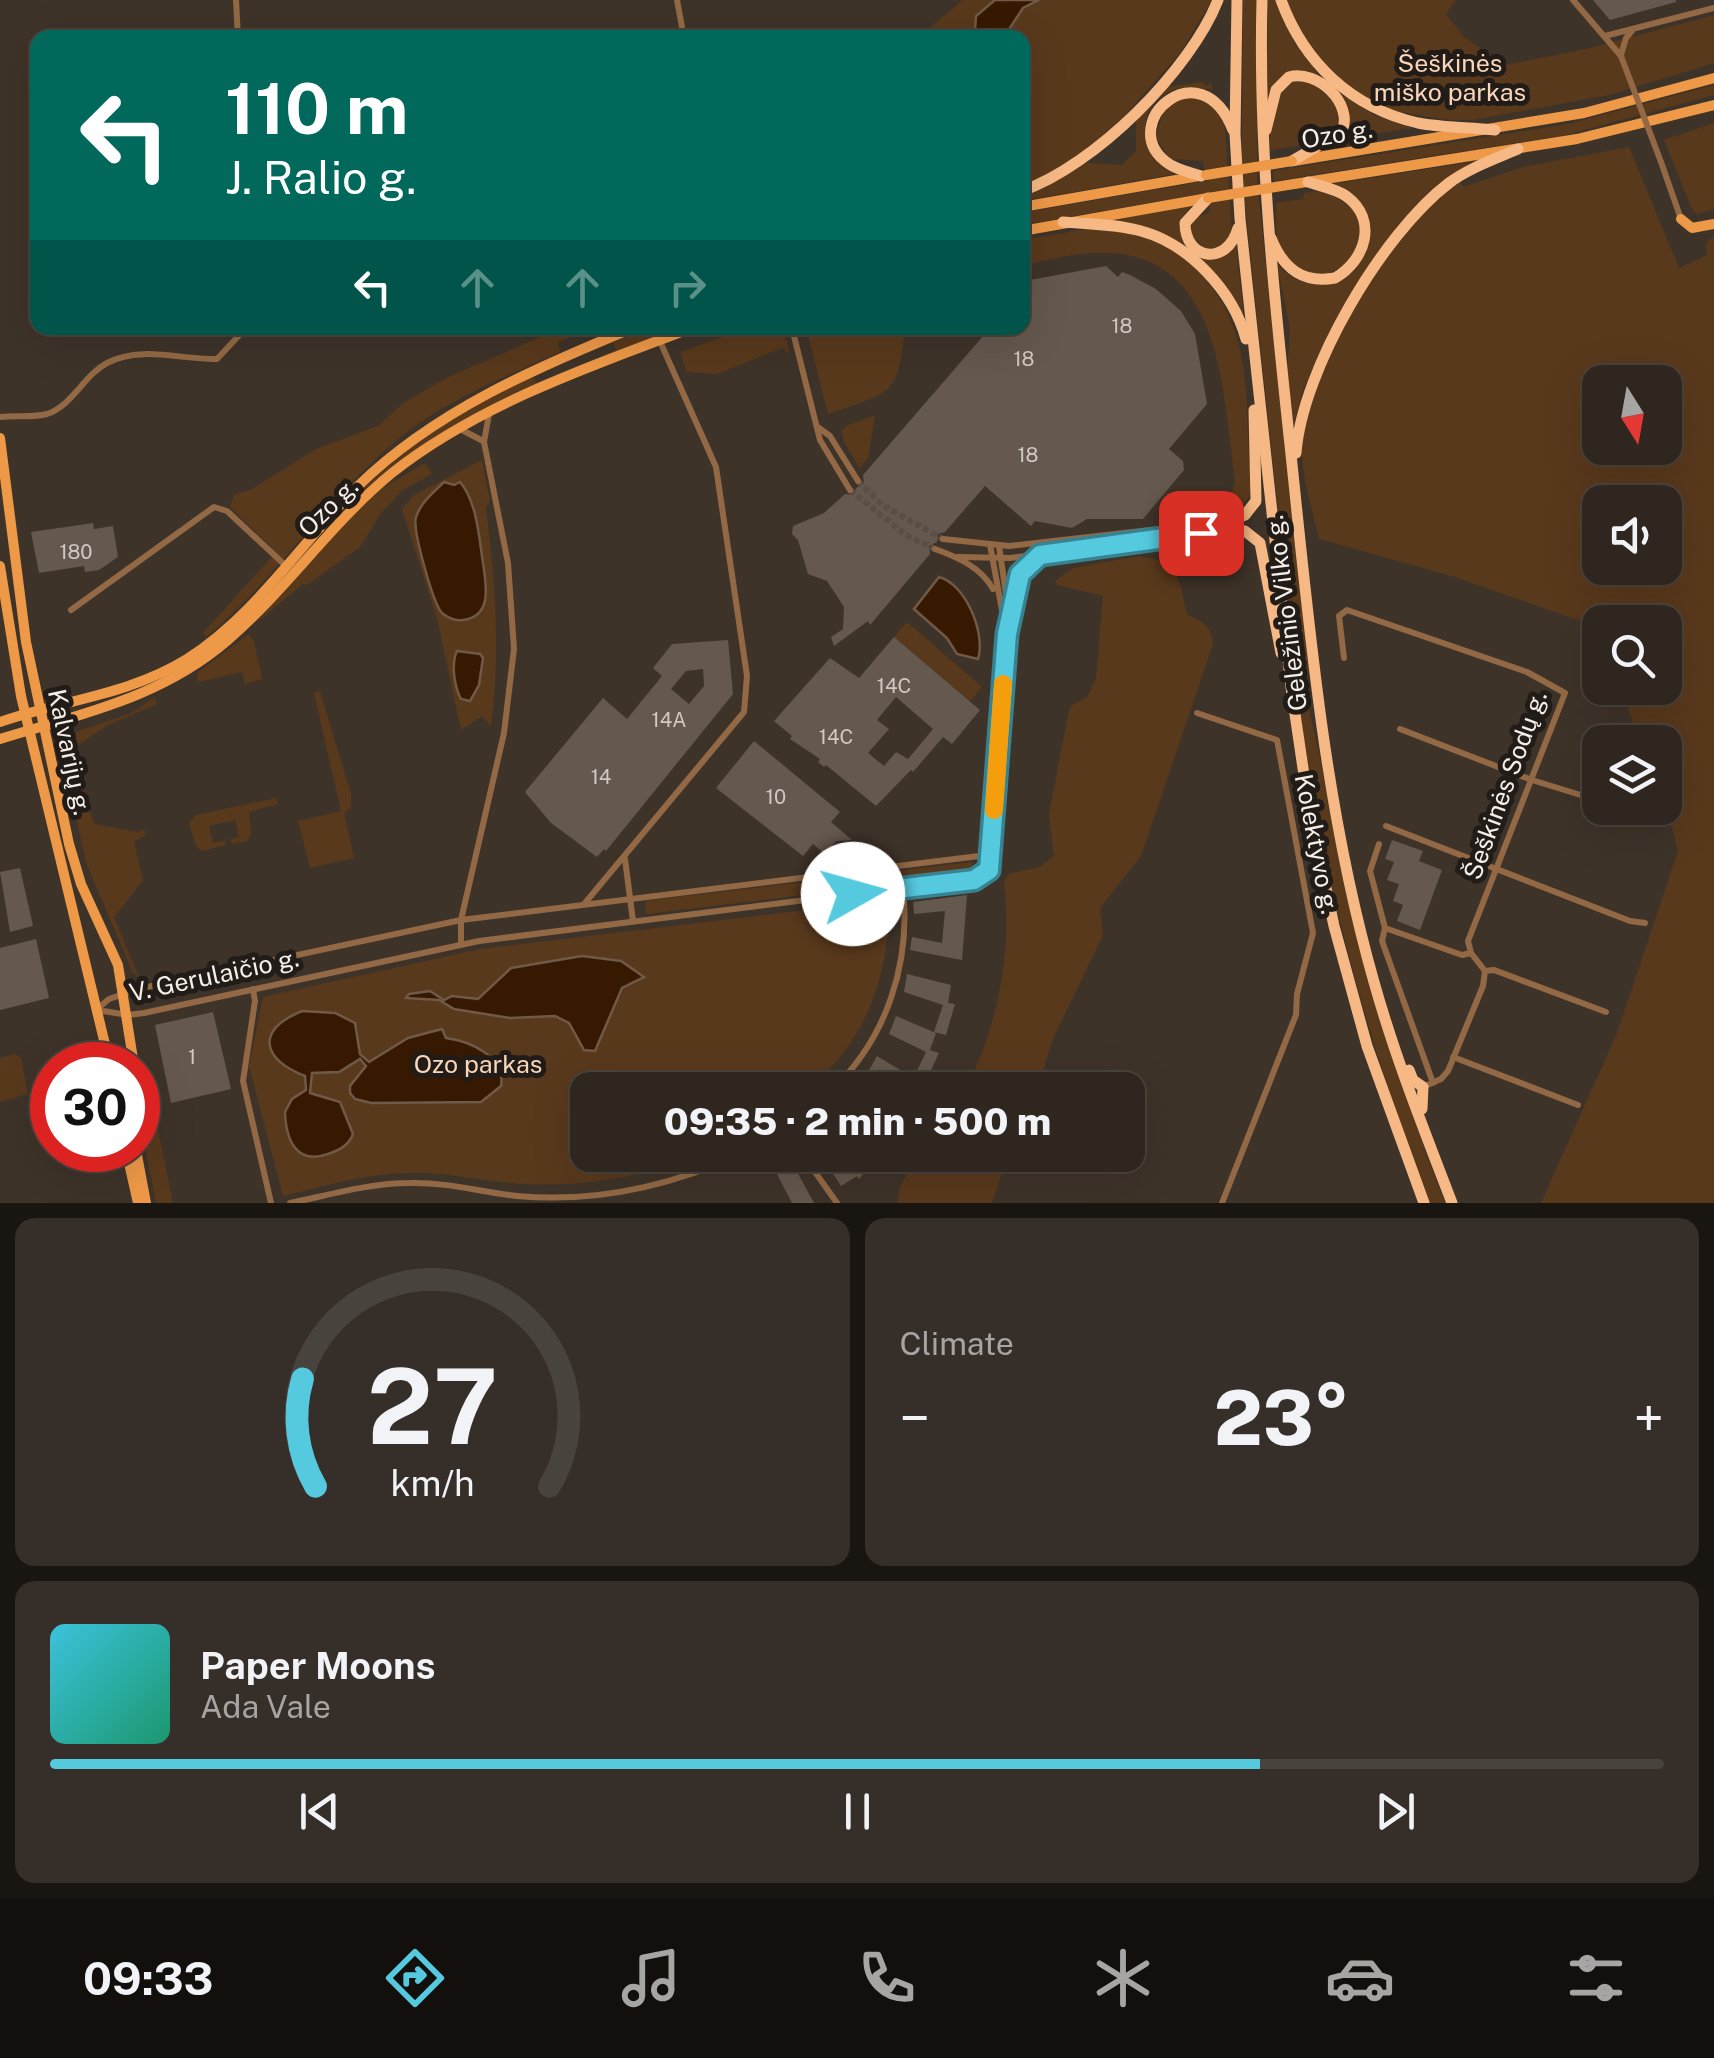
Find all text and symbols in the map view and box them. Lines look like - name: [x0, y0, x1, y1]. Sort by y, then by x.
- park label: Šeškinės miško parkas: [1374, 48, 1526, 107]
- text: 110 m: [225, 67, 409, 150]
- icon: left: [60, 70, 190, 200]
- street label: Ozo g.: [1299, 114, 1375, 154]
- text: J. Ralio g.: [225, 151, 416, 204]
- icon: left: [345, 260, 400, 315]
- icon: ahead: [450, 260, 505, 315]
- icon: ahead: [555, 260, 610, 315]
- icon: right: [660, 260, 715, 315]
- house number: 18: [1111, 314, 1133, 338]
- house number: 18: [1013, 347, 1035, 371]
- north arrow: [1582, 365, 1682, 465]
- map controls: [1582, 365, 1682, 825]
- house number: 18: [1017, 443, 1039, 467]
- street label: Ozo g.: [292, 471, 364, 543]
- button: sound: [1582, 485, 1682, 585]
- pin: [1159, 491, 1244, 576]
- icon: arrive: [1174, 506, 1229, 561]
- street label: Geležinio Vilko g.: [1259, 513, 1313, 713]
- house number: 180: [59, 540, 93, 564]
- button: search: [1582, 605, 1682, 705]
- house number: 14C: [877, 674, 911, 698]
- street label: Kalvarijų g.: [42, 686, 98, 818]
- street label: Šeškinės Sodų g.: [1457, 687, 1553, 883]
- house number: 14A: [652, 708, 686, 732]
- house number: 14C: [819, 725, 853, 749]
- button: layers: [1582, 725, 1682, 825]
- house number: 14: [591, 765, 611, 789]
- street label: Kolektyvo g.: [1289, 771, 1345, 917]
- house number: 10: [766, 785, 786, 809]
- position arrow: [801, 842, 905, 946]
- street label: V. Gerulaičio g.: [126, 942, 302, 1008]
- speed limit sign: 30: [30, 1042, 160, 1172]
- house number: 1: [188, 1045, 196, 1069]
- park label: Ozo parkas: [414, 1049, 542, 1079]
- text: 09:35 · 2 min · 500 m: [664, 1099, 1051, 1144]
- text: Climate: [900, 1325, 1014, 1362]
- text: 27: [367, 1345, 498, 1467]
- text: 23°: [1214, 1374, 1350, 1462]
- text: −: [900, 1386, 930, 1450]
- text: +: [1634, 1386, 1664, 1450]
- text: km/h: [390, 1462, 474, 1504]
- text: Paper Moons: [200, 1643, 435, 1688]
- text: Ada Vale: [200, 1688, 331, 1725]
- icon: previous: [292, 1784, 347, 1839]
- icon: pause: [830, 1784, 885, 1839]
- icon: next: [1368, 1784, 1423, 1839]
- icon: directions: [380, 1943, 450, 2013]
- icon: music: [616, 1943, 686, 2013]
- icon: phone: [852, 1943, 922, 2013]
- icon: climate: [1088, 1943, 1158, 2013]
- icon: car: [1325, 1943, 1395, 2013]
- icon: filters: [1561, 1943, 1631, 2013]
- text: 09:33: [83, 1952, 213, 2005]

